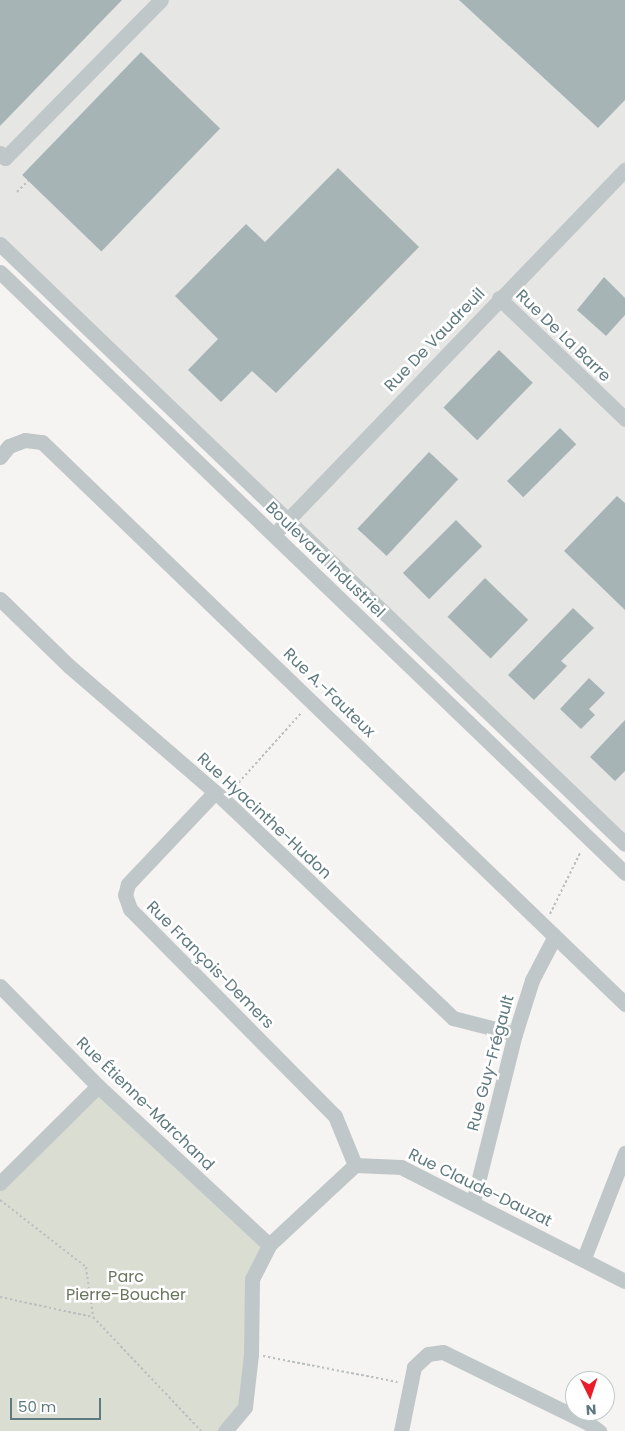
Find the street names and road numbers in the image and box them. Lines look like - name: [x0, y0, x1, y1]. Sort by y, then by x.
- street label: Rue De Vaudreuil: [381, 284, 489, 396]
- street label: Rue De La Barre: [512, 286, 614, 386]
- street label: Boulevard Industriel: [261, 498, 389, 622]
- street label: Rue A.-Fauteux: [279, 644, 379, 742]
- street label: Rue Hyacinthe-Hudon: [193, 749, 335, 883]
- street label: Rue François-Demers: [142, 897, 278, 1033]
- street label: Rue Guy-Frégault: [464, 993, 518, 1133]
- street label: Rue Étienne-Marchand: [72, 1033, 218, 1175]
- street label: Rue Claude-Dauzat: [405, 1145, 555, 1231]

